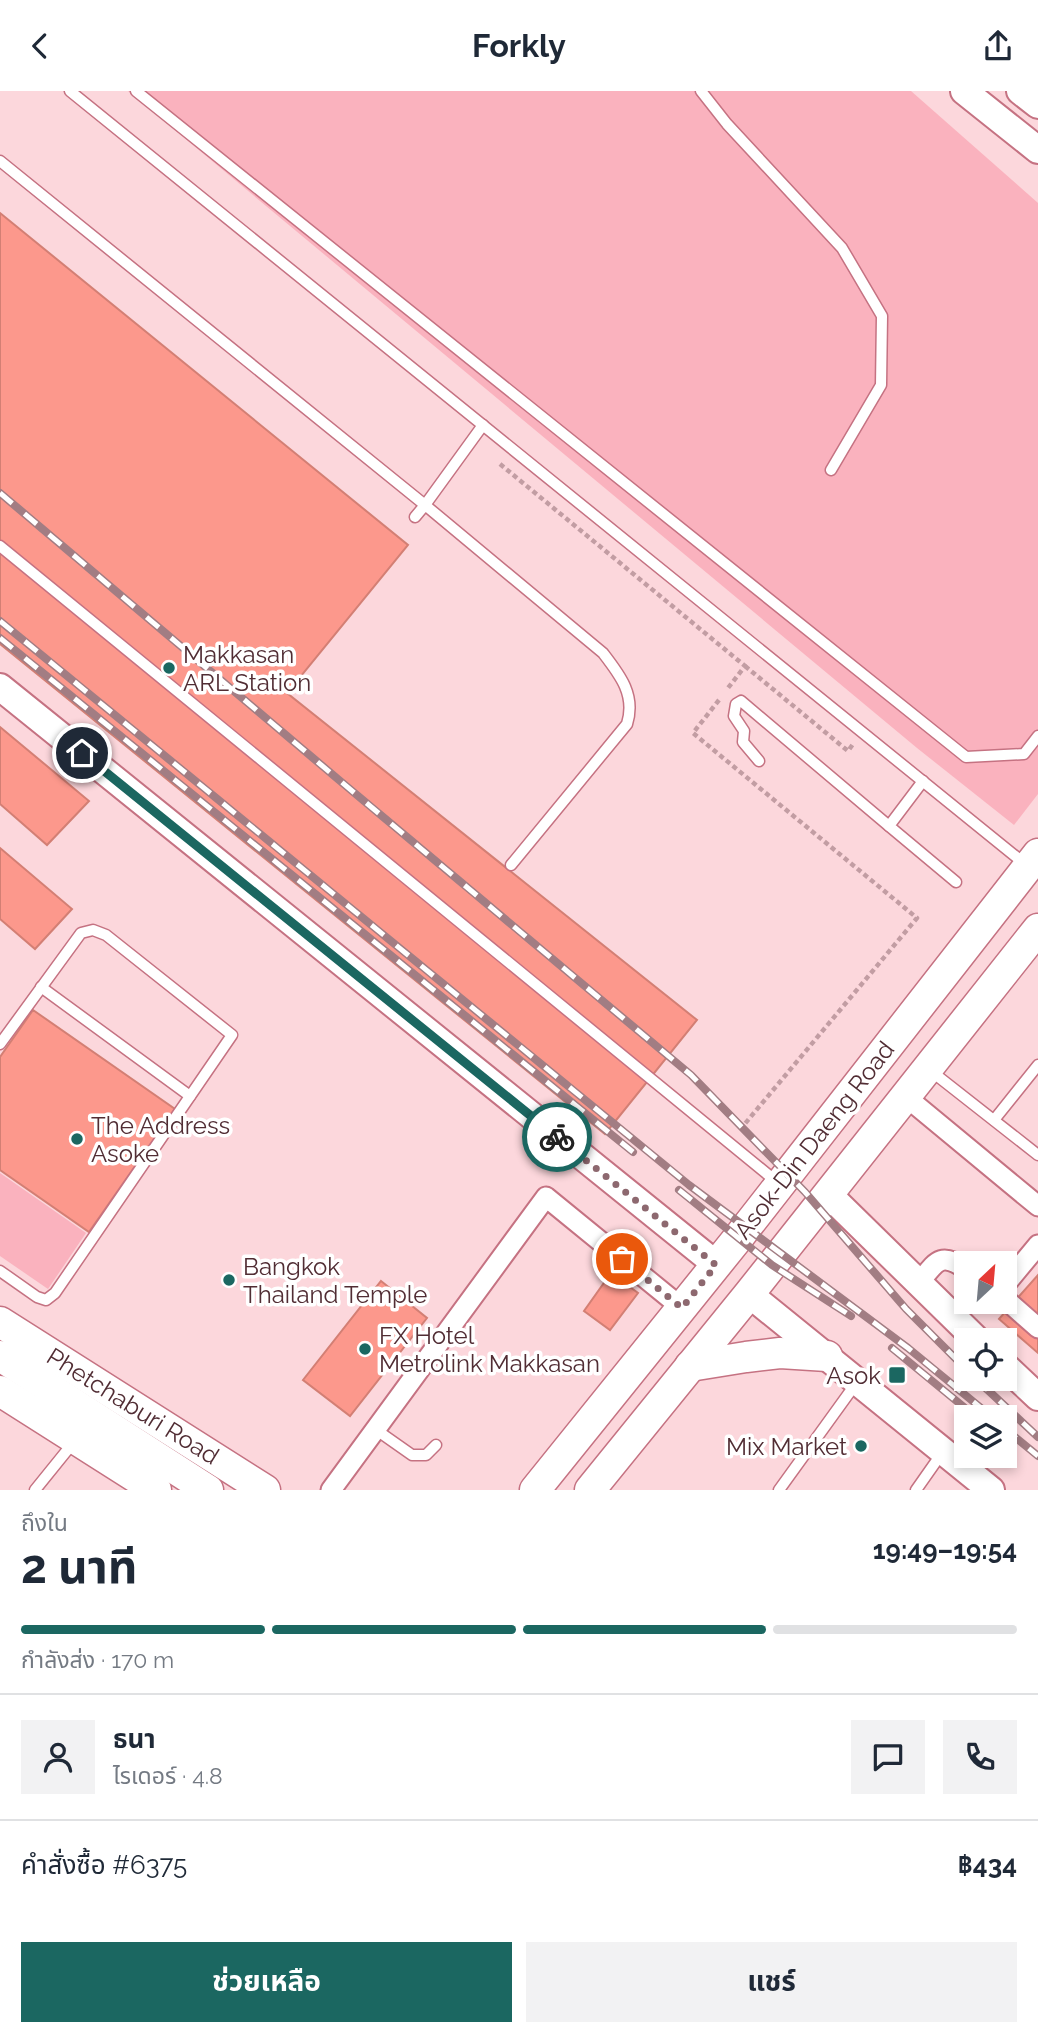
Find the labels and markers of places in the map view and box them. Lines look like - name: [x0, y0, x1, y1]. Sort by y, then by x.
- place label: Makkasan ARL Station: [183, 640, 311, 697]
- marker: Makkasan ARL Station: [161, 660, 177, 676]
- pin: [52, 723, 112, 783]
- place label: The Address Asoke: [91, 1111, 230, 1168]
- marker: The Address Asoke: [69, 1131, 85, 1147]
- pin: [592, 1229, 652, 1289]
- place label: Bangkok Thailand Temple: [243, 1252, 427, 1309]
- marker: Bangkok Thailand Temple: [221, 1272, 237, 1288]
- place label: FX Hotel Metrolink Makkasan: [379, 1321, 600, 1378]
- marker: FX Hotel Metrolink Makkasan: [357, 1341, 373, 1357]
- place label: Asok: [826, 1361, 881, 1390]
- marker: Asok: [887, 1365, 907, 1385]
- place label: Mix Market: [726, 1432, 847, 1461]
- marker: Mix Market: [853, 1438, 869, 1454]

